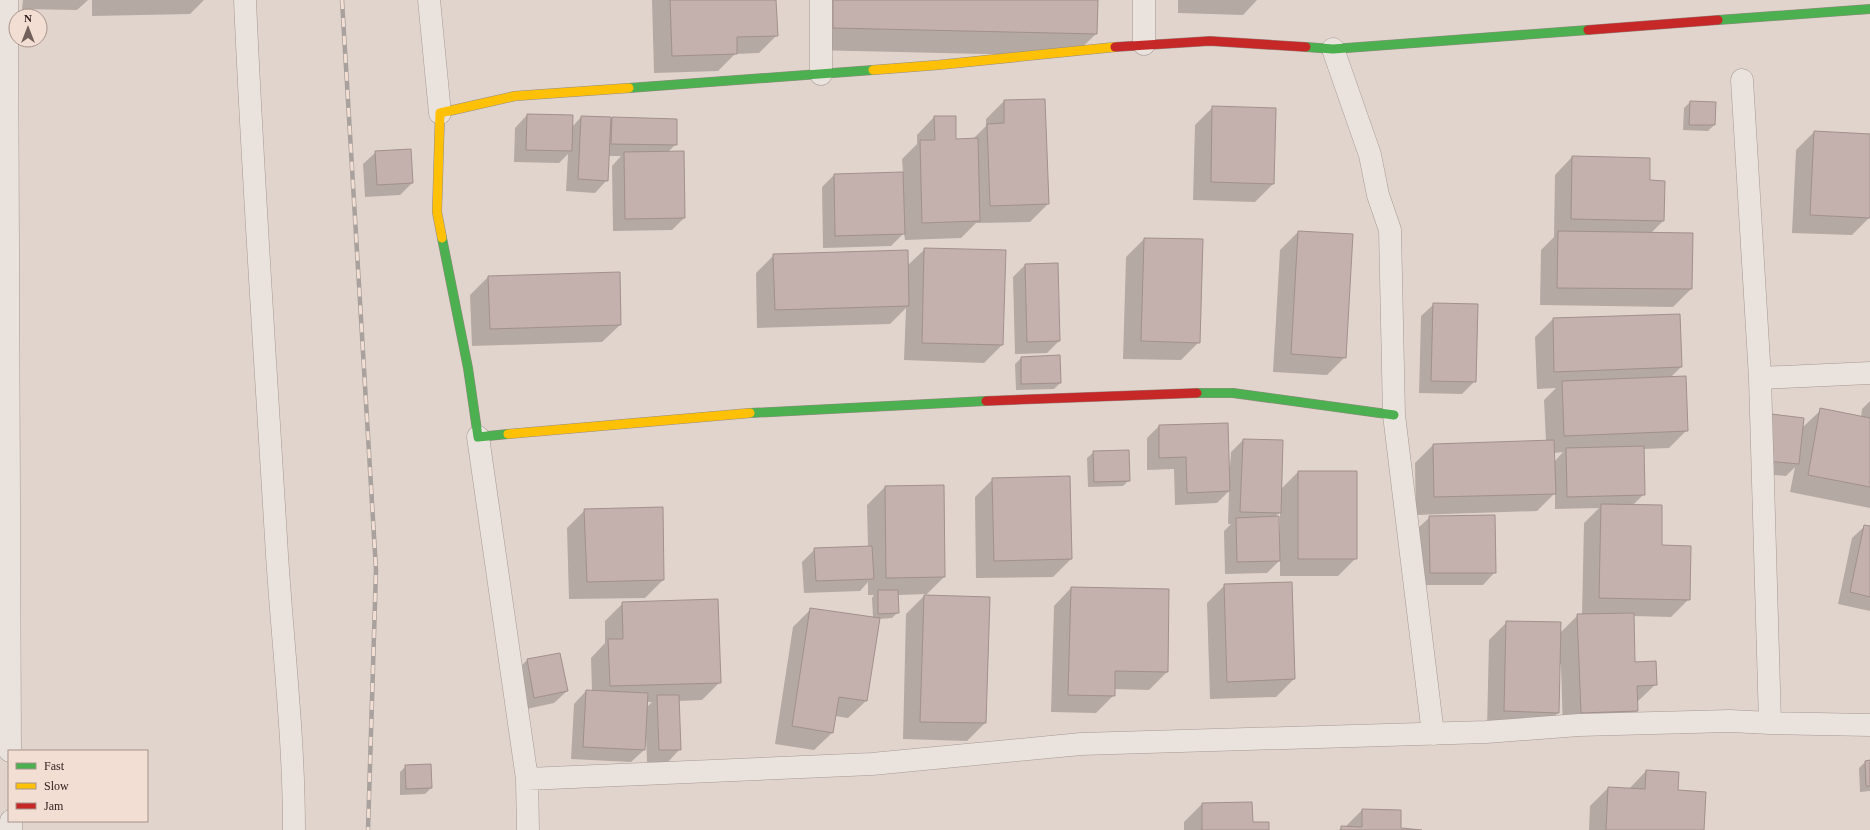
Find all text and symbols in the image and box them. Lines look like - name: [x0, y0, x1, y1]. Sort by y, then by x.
- north arrow: [8, 8, 48, 48]
- text: N: [24, 12, 32, 24]
- legend: [8, 750, 148, 822]
- text: Fast: [44, 759, 65, 773]
- text: Slow: [44, 779, 69, 793]
- text: Jam: [44, 799, 64, 813]

